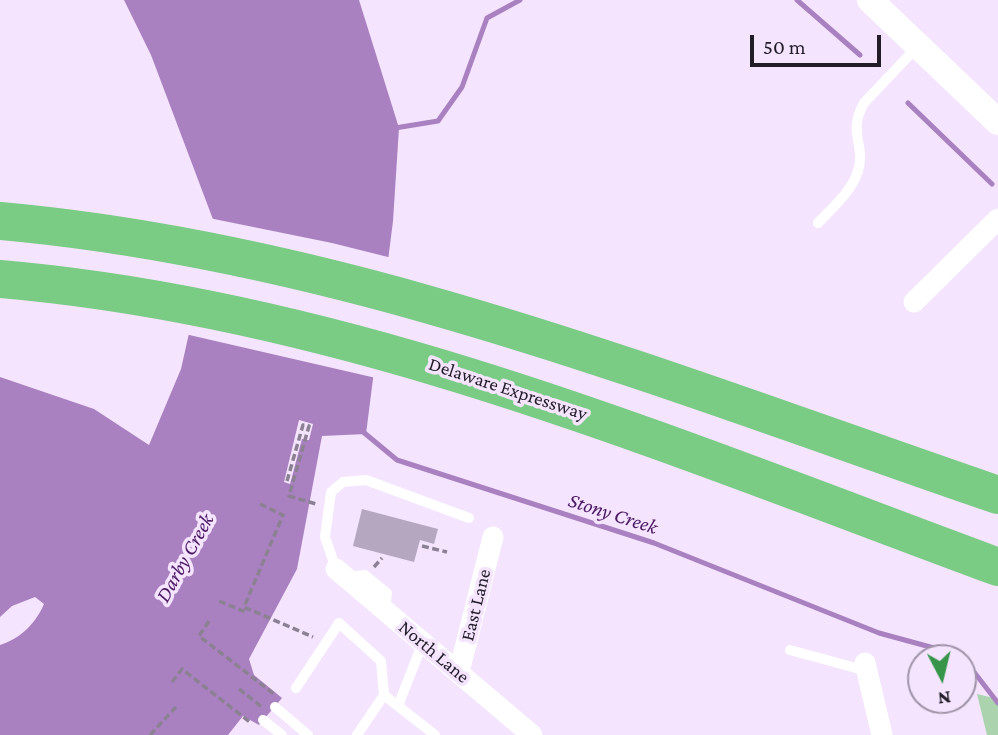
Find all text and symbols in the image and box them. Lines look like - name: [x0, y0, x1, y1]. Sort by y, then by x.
- scale bar: [753, 21, 884, 65]
- text: 50 m: [763, 35, 806, 59]
- street label: Delaware Expressway: [426, 353, 590, 425]
- water label: Stony Creek: [565, 488, 661, 540]
- water label: Darby Creek: [150, 509, 220, 607]
- street label: East Lane: [456, 567, 496, 643]
- street label: North Lane: [394, 616, 474, 688]
- north arrow: [907, 644, 977, 714]
- text: N: [937, 687, 952, 710]

